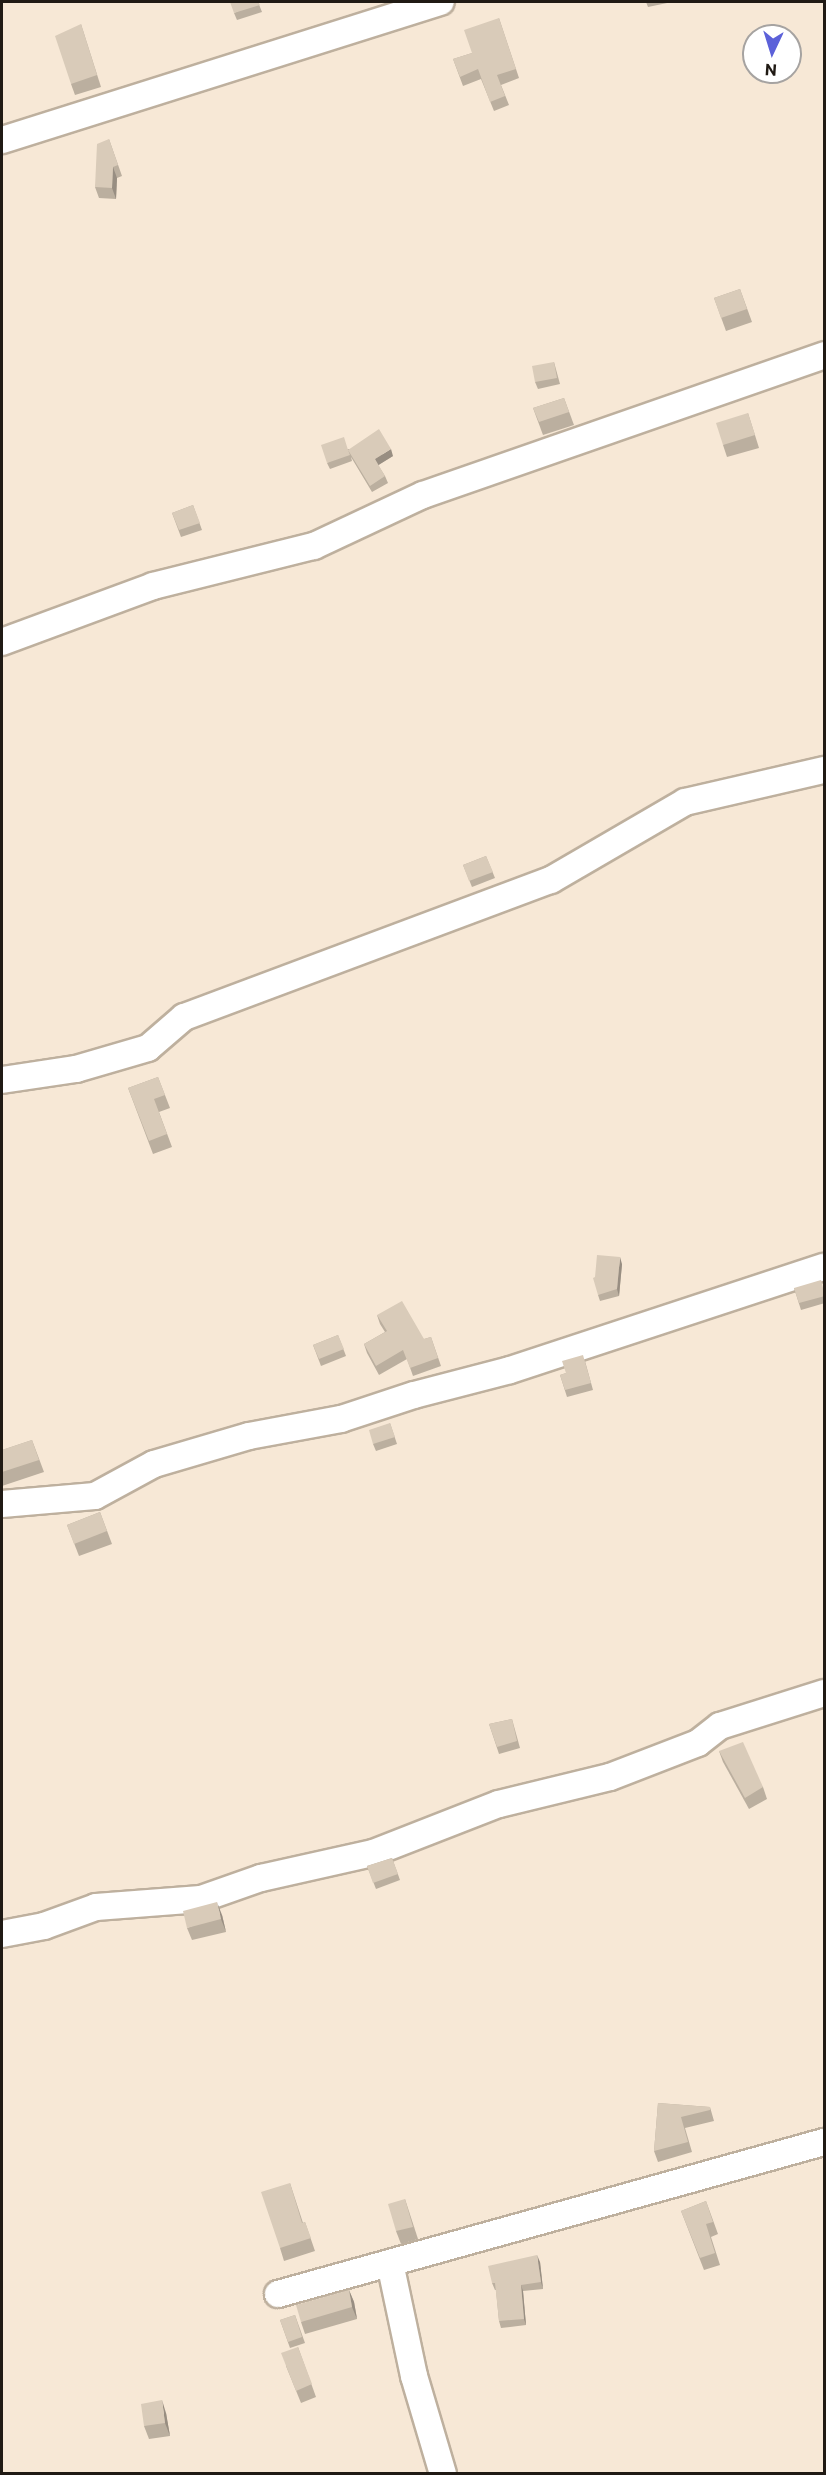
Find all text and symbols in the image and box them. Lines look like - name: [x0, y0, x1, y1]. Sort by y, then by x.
- north arrow: [742, 24, 802, 84]
- text: N: [764, 61, 777, 80]

